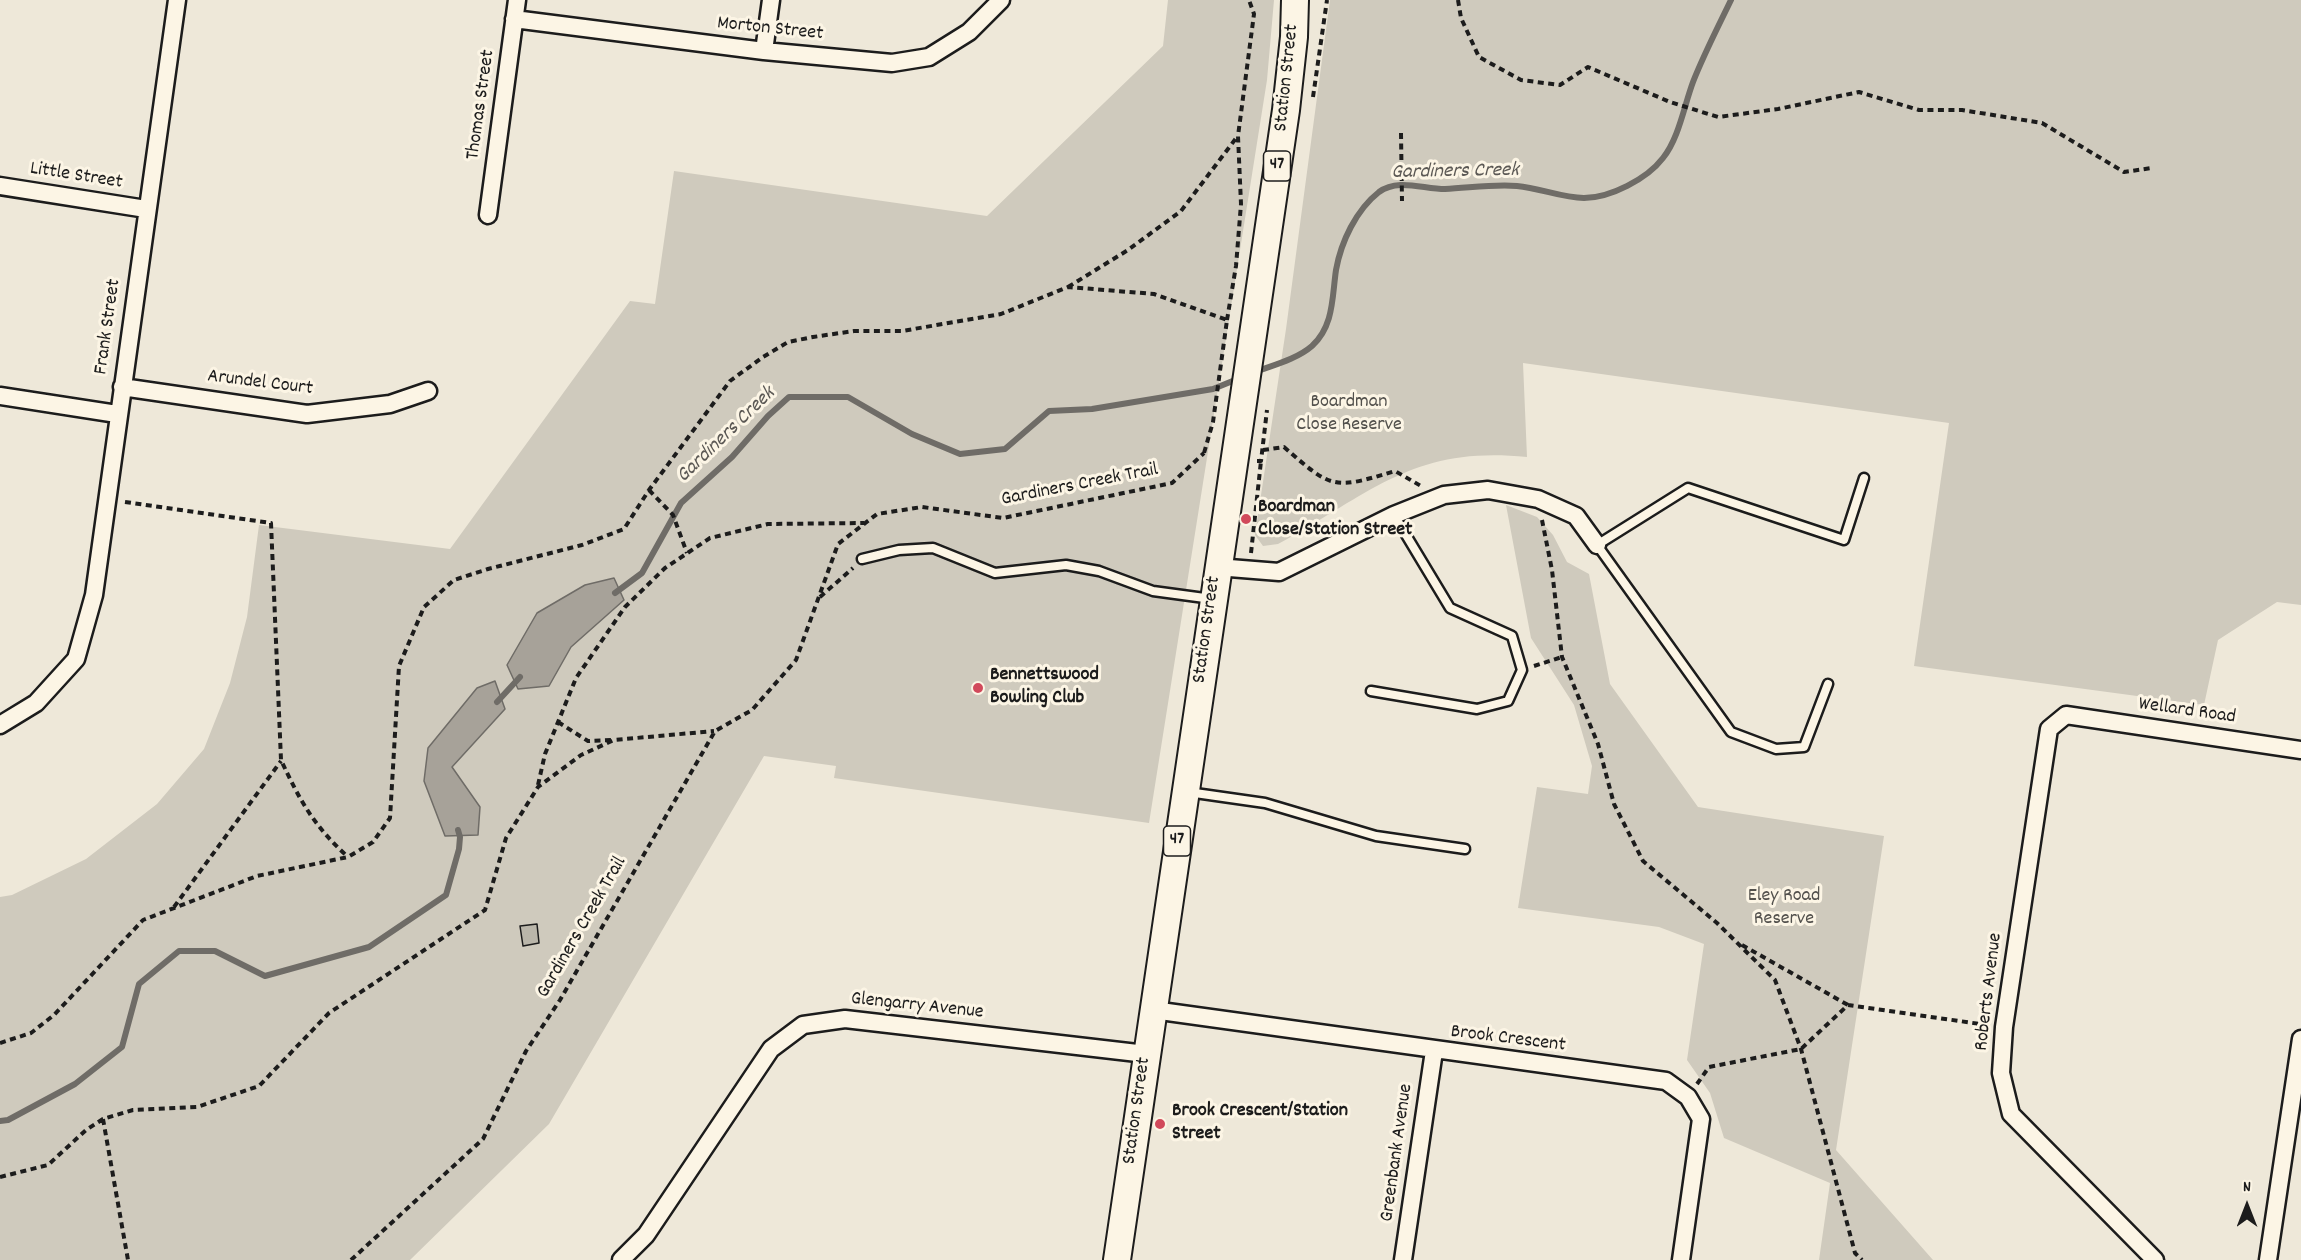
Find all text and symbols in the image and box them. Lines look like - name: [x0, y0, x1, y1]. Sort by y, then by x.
- street label: Morton Street: [716, 12, 824, 48]
- street label: Station Street: [1270, 23, 1306, 133]
- street label: Thomas Street: [462, 48, 502, 162]
- road number: 47: [1264, 151, 1290, 181]
- street label: Little Street: [28, 158, 124, 196]
- water label: Gardiners Creek: [1391, 159, 1519, 187]
- street label: Frank Street: [90, 278, 128, 376]
- street label: Arundel Court: [206, 366, 314, 402]
- water label: Gardiners Creek: [672, 383, 782, 489]
- park label: Boardman Close Reserve: [1296, 391, 1402, 438]
- street label: Gardiners Creek Trail: [1000, 459, 1160, 513]
- place label: Boardman Close/Station Street: [1258, 496, 1412, 543]
- marker: Boardman Close/Station Street: [1239, 512, 1253, 526]
- street label: Station Street: [1189, 575, 1227, 685]
- place label: Bennettswood Bowling Club: [990, 664, 1099, 711]
- marker: Bennettswood Bowling Club: [971, 681, 985, 695]
- street label: Wellard Road: [2137, 693, 2237, 731]
- road number: 47: [1164, 826, 1190, 856]
- street label: Gardiners Creek Trail: [533, 853, 633, 1003]
- park label: Eley Road Reserve: [1748, 885, 1820, 932]
- street label: Roberts Avenue: [1971, 932, 2009, 1052]
- street label: Glengarry Avenue: [849, 988, 985, 1026]
- street label: Brook Crescent: [1449, 1021, 1567, 1059]
- street label: Station Street: [1119, 1056, 1157, 1166]
- street label: Greenbank Avenue: [1376, 1082, 1420, 1224]
- place label: Brook Crescent/Station Street: [1172, 1100, 1348, 1147]
- marker: Brook Crescent/Station Street: [1153, 1117, 1167, 1131]
- north arrow: [2217, 1176, 2277, 1236]
- text: N: [2243, 1176, 2251, 1199]

